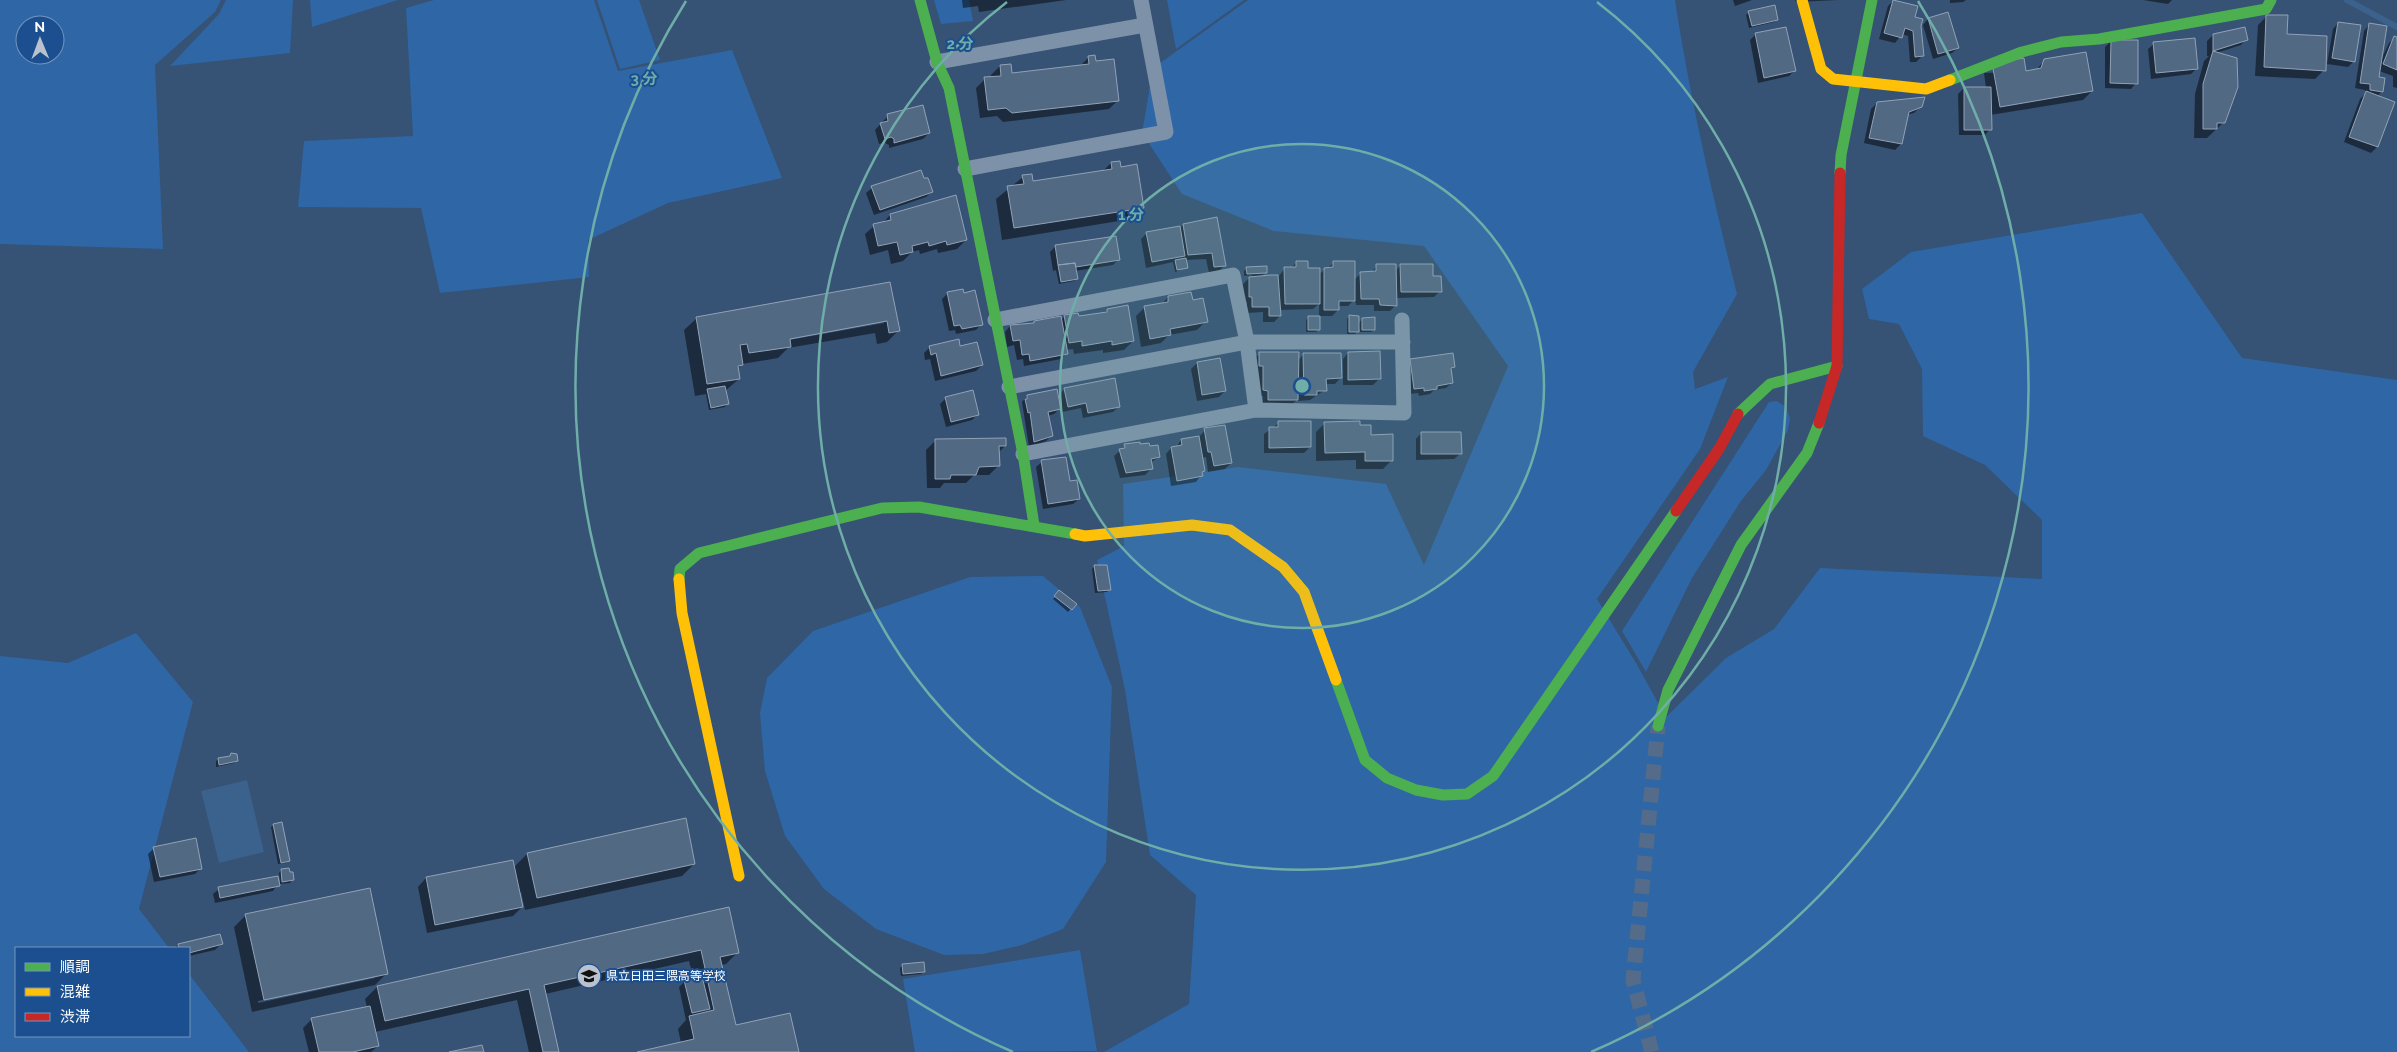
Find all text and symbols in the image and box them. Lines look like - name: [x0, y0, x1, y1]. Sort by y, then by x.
- north arrow: [15, 15, 65, 65]
- text: N: [34, 19, 45, 35]
- text: 2 分: [946, 35, 974, 53]
- text: 3 分: [631, 70, 657, 88]
- text: 1 分: [1118, 206, 1144, 224]
- centre of rings: [1293, 377, 1311, 395]
- legend: [15, 947, 190, 1037]
- text: 順調: [60, 958, 90, 976]
- school or university icon: 県立日田三隈高等学校: [576, 963, 602, 989]
- place label: 県立日田三隈高等学校: [606, 969, 726, 983]
- text: 混雑: [60, 983, 90, 1001]
- text: 渋滞: [60, 1008, 90, 1026]

